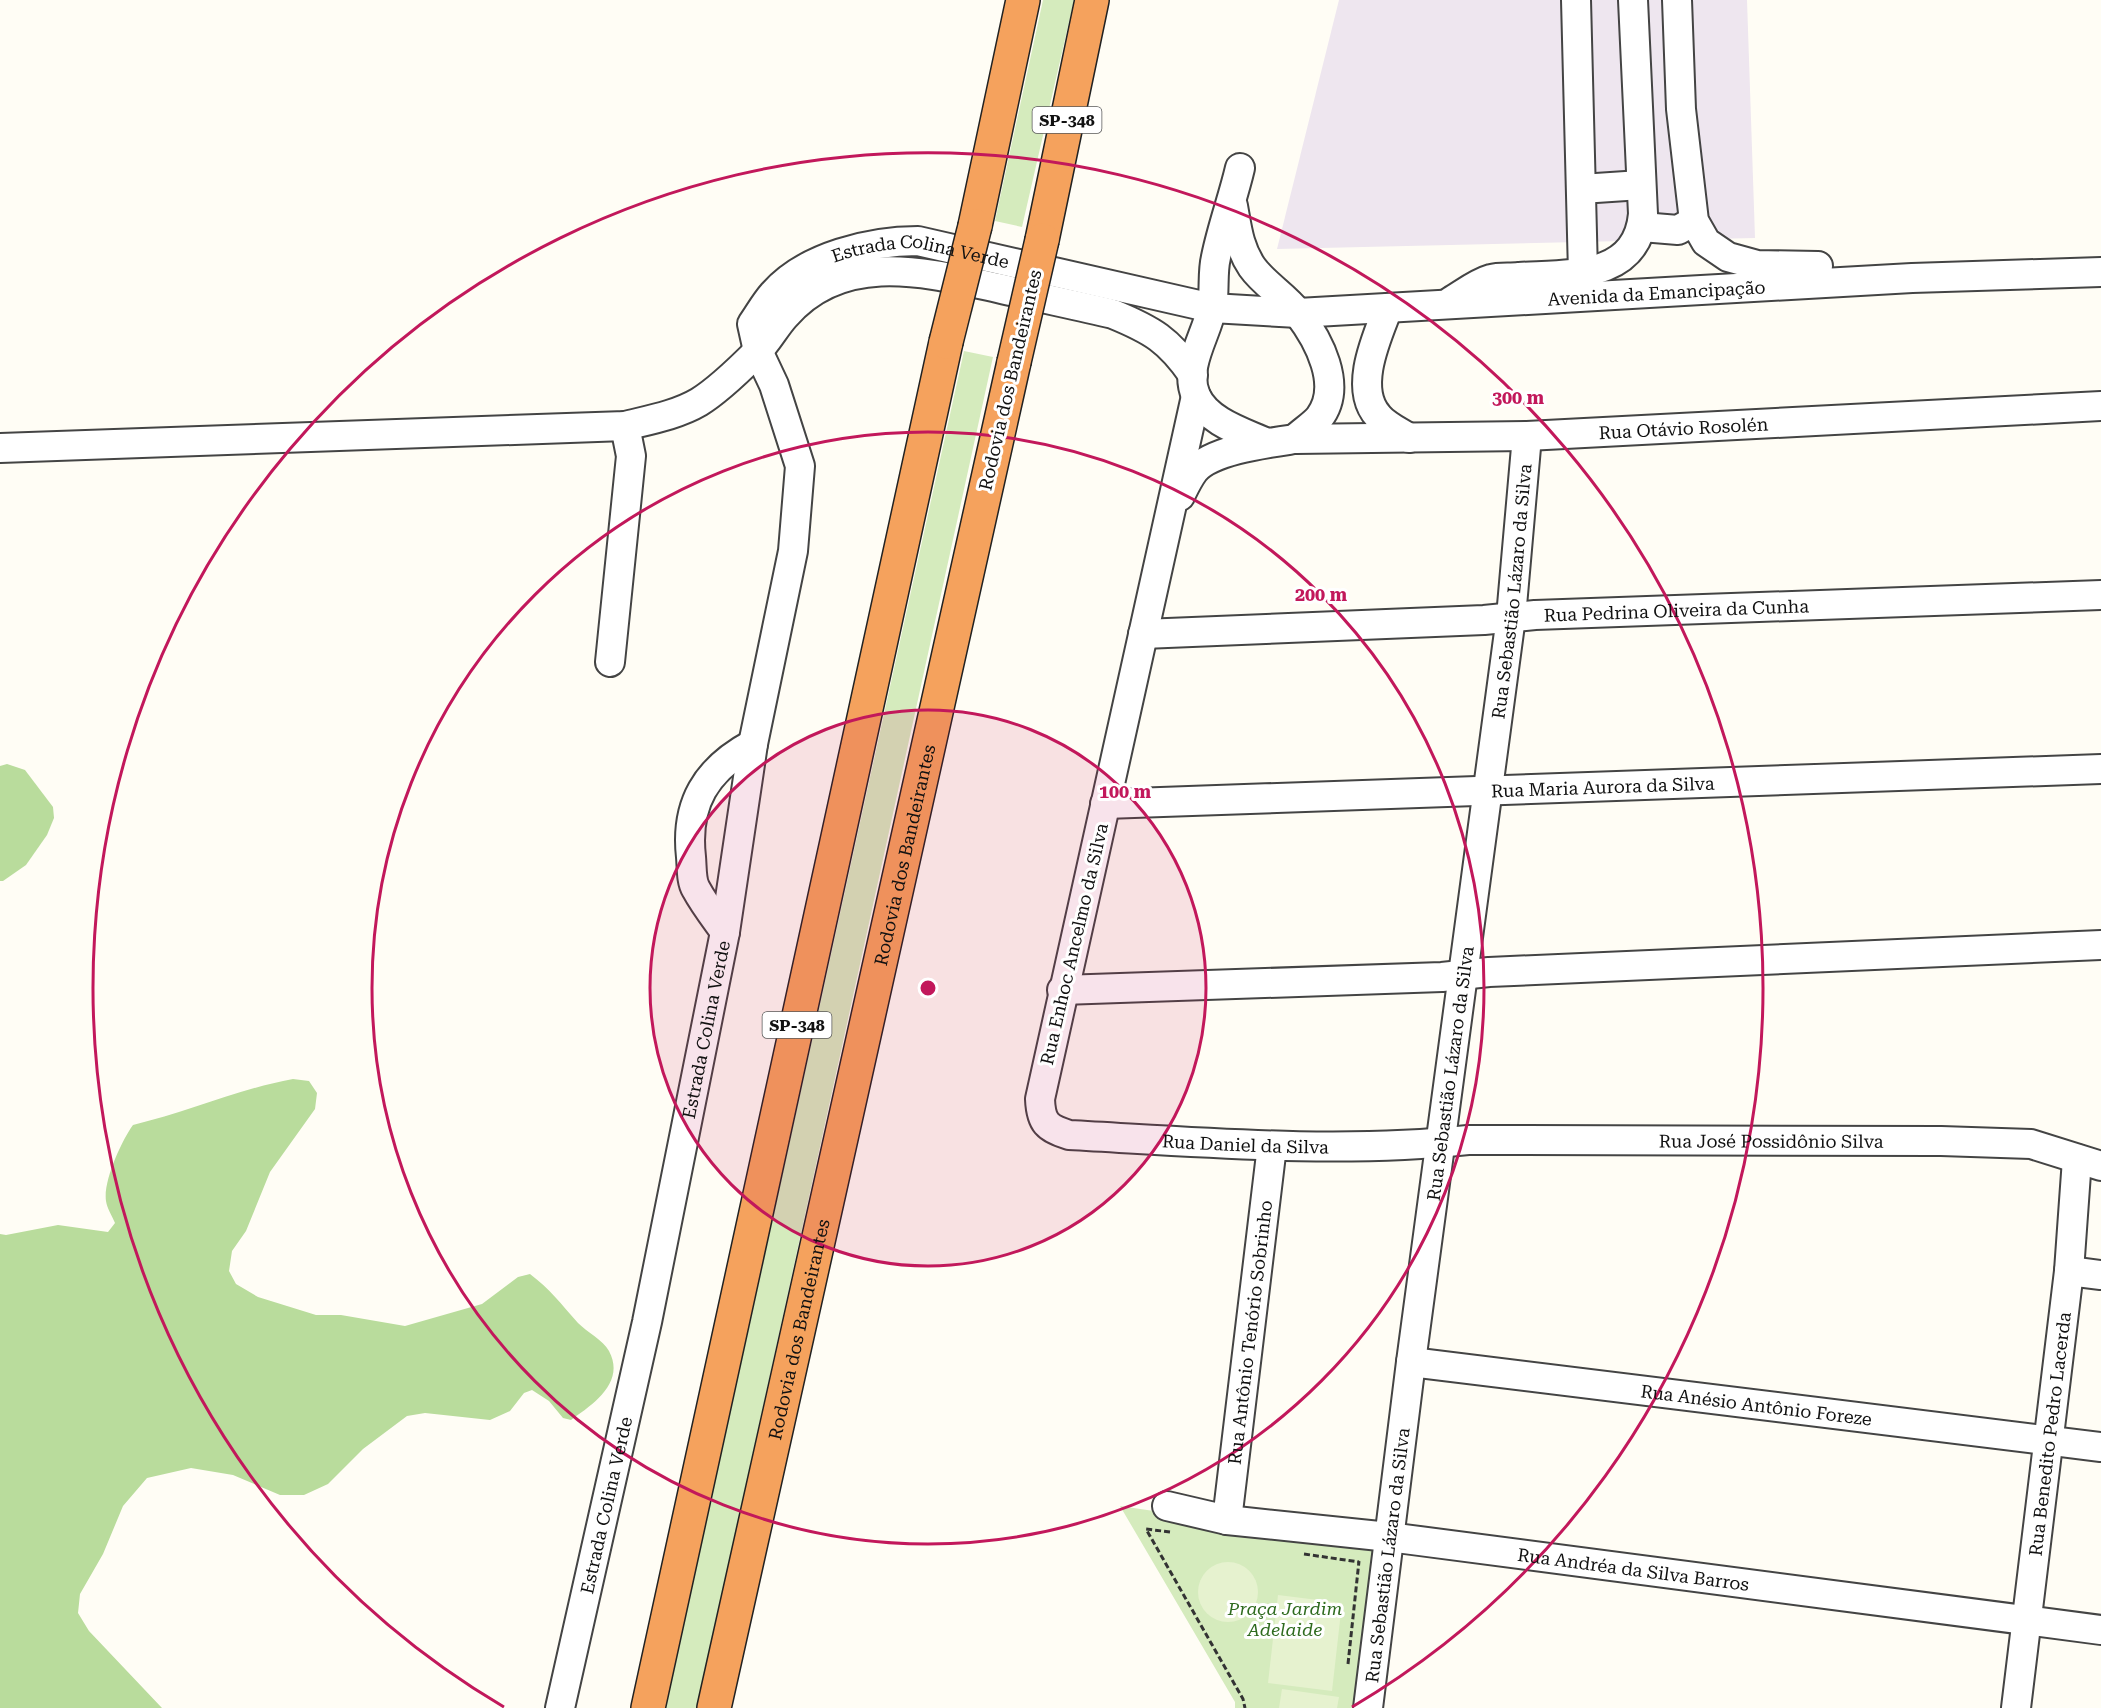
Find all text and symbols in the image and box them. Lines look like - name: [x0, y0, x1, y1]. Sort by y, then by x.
- road number: SP-348: [1032, 107, 1102, 133]
- street label: Estrada Colina Verde: [828, 230, 1011, 272]
- street label: Rodovia dos Bandeirantes: [974, 268, 1046, 492]
- street label: Avenida da Emancipação: [1547, 276, 1766, 309]
- text: 300 m: [1492, 387, 1545, 408]
- street label: Rua Otávio Rosolén: [1598, 413, 1769, 443]
- street label: Rua Sebastião Lázaro da Silva: [1487, 462, 1535, 720]
- text: 200 m: [1295, 584, 1348, 605]
- street label: Rua Pedrina Oliveira da Cunha: [1543, 595, 1810, 625]
- street label: Rodovia dos Bandeirantes: [869, 742, 939, 967]
- street label: Rua Maria Aurora da Silva: [1491, 772, 1715, 801]
- text: 100 m: [1099, 781, 1152, 802]
- street label: Rua Enhoc Ancelmo da Silva: [1036, 821, 1112, 1067]
- street label: Estrada Colina Verde: [677, 938, 734, 1120]
- street label: Rua Sebastião Lázaro da Silva: [1422, 944, 1477, 1202]
- centre of rings: [918, 978, 938, 998]
- road number: SP-348: [762, 1012, 832, 1038]
- street label: Rua Daniel da Silva: [1162, 1130, 1329, 1157]
- street label: Rua José Possidônio Silva: [1659, 1130, 1884, 1151]
- street label: Rua Antônio Tenório Sobrinho: [1223, 1199, 1276, 1466]
- street label: Rodovia dos Bandeirantes: [764, 1217, 833, 1442]
- street label: Rua Benedito Pedro Lacerda: [2024, 1311, 2074, 1557]
- street label: Rua Anésio Antônio Foreze: [1639, 1380, 1873, 1429]
- street label: Estrada Colina Verde: [576, 1414, 636, 1596]
- street label: Rua Sebastião Lázaro da Silva: [1361, 1426, 1413, 1684]
- street label: Rua Andréa da Silva Barros: [1516, 1543, 1751, 1594]
- park label: Praça Jardim Adelaide: [1227, 1598, 1342, 1640]

